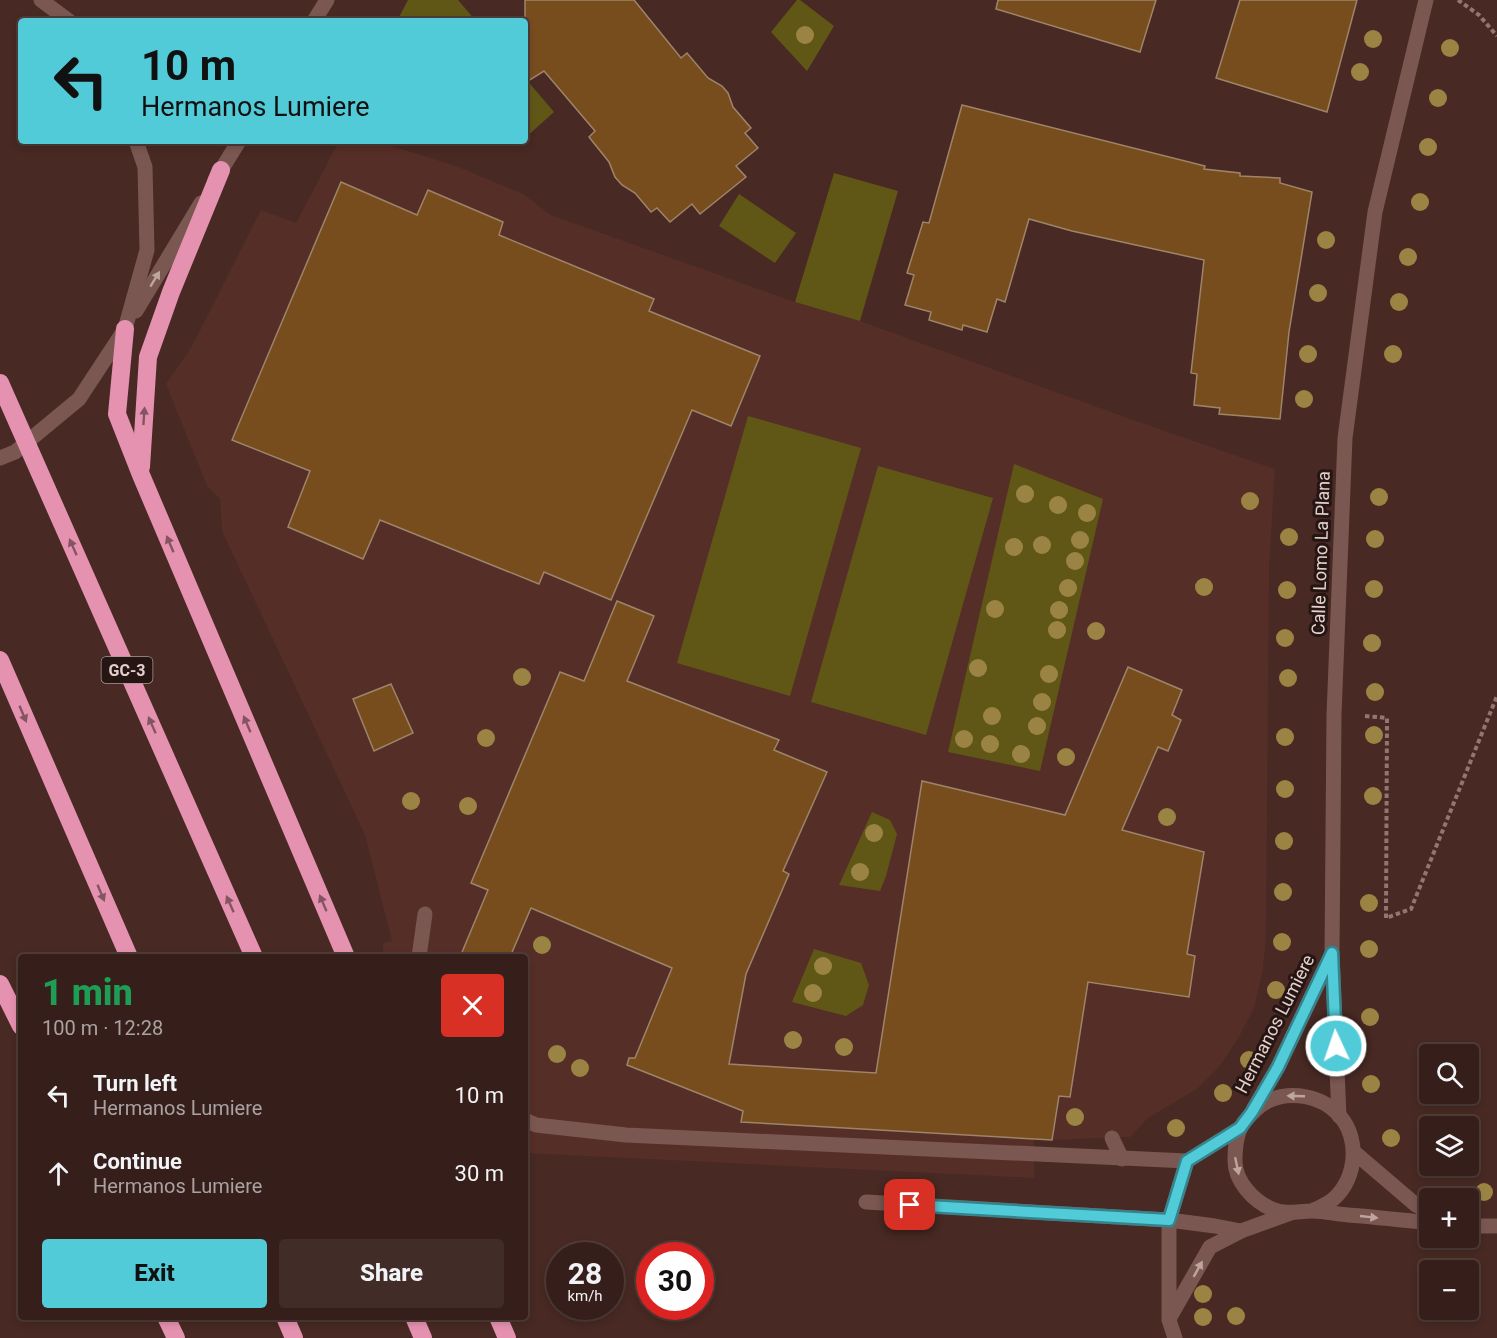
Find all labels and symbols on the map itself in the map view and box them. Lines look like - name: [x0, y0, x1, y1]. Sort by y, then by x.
- one-way arrow: [150, 271, 161, 287]
- one-way arrow: [140, 407, 149, 426]
- street label: Calle Lomo La Plana: [1307, 471, 1334, 635]
- one-way arrow: [165, 535, 175, 553]
- one-way arrow: [68, 538, 77, 555]
- road number: GC-3: [102, 657, 152, 683]
- one-way arrow: [19, 705, 28, 723]
- one-way arrow: [242, 714, 252, 732]
- one-way arrow: [147, 717, 156, 734]
- one-way arrow: [96, 884, 106, 902]
- one-way arrow: [318, 894, 328, 912]
- one-way arrow: [226, 895, 235, 912]
- street label: Hermanos Lumiere: [1231, 951, 1319, 1096]
- position arrow: [1304, 1014, 1368, 1078]
- one-way arrow: [1287, 1091, 1306, 1101]
- one-way arrow: [1233, 1157, 1242, 1176]
- pin: [884, 1179, 935, 1230]
- one-way arrow: [1360, 1212, 1379, 1222]
- speed limit sign: 30: [636, 1242, 714, 1320]
- one-way arrow: [1193, 1260, 1203, 1277]

